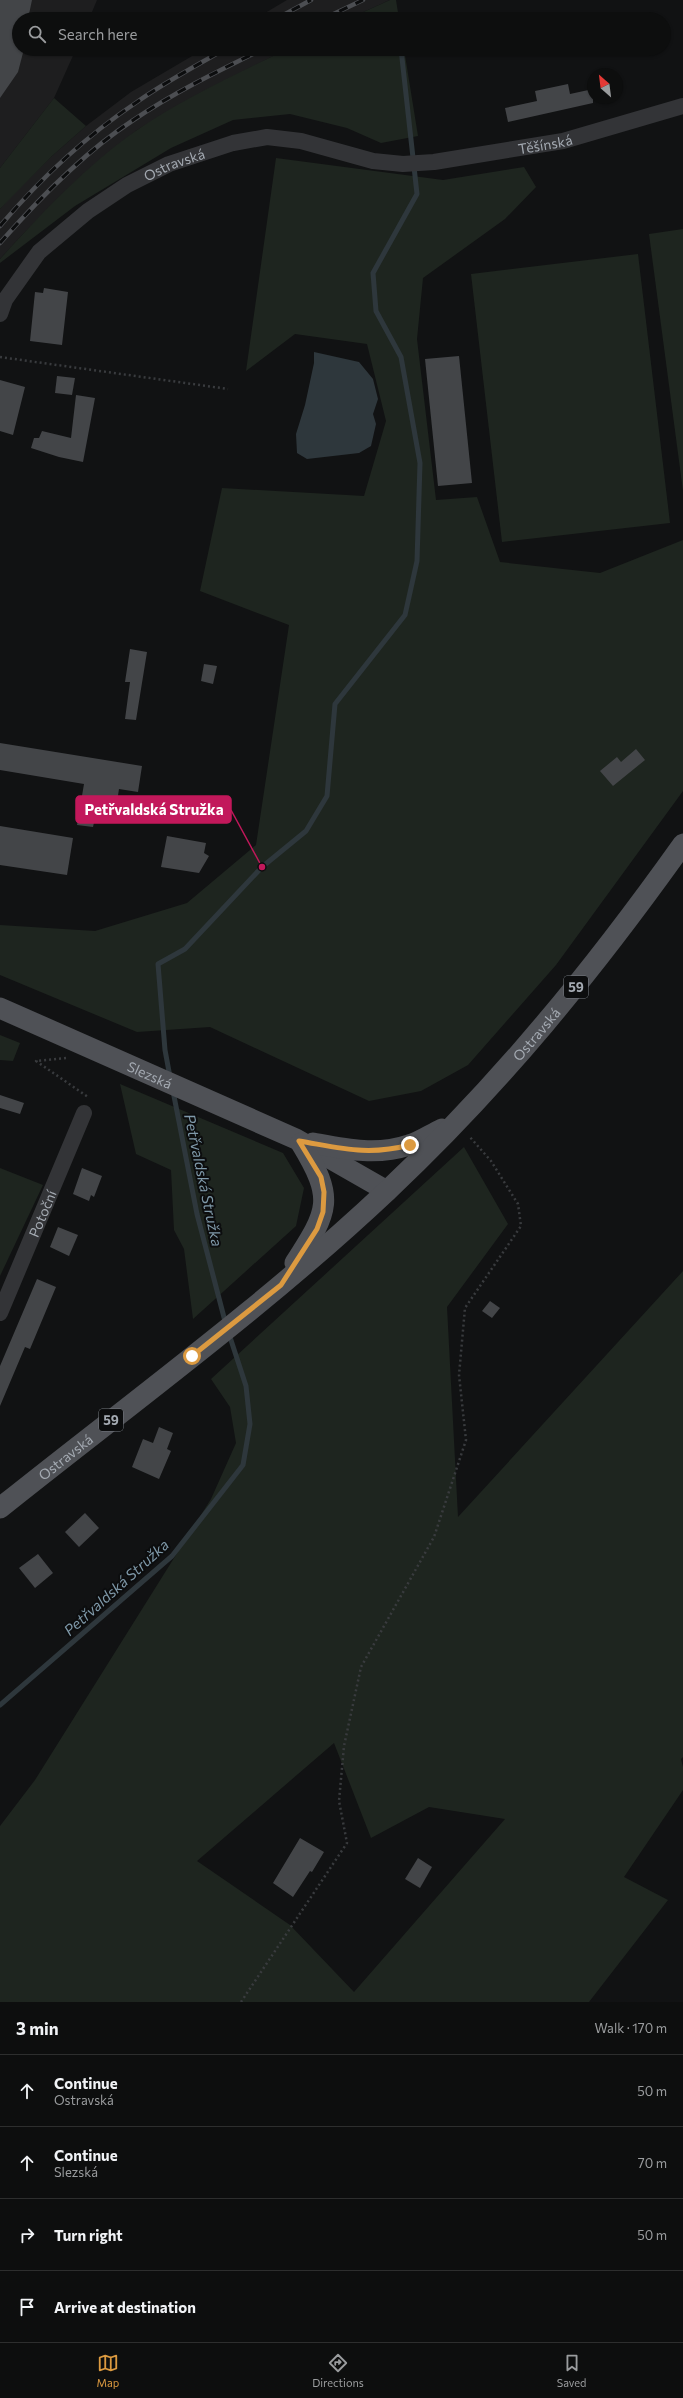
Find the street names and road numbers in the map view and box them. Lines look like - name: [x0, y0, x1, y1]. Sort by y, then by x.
- street label: Těšínská: [517, 130, 574, 157]
- street label: Ostravská: [140, 144, 207, 184]
- road number: 59: [564, 976, 588, 998]
- street label: Ostravská: [509, 1004, 563, 1064]
- street label: Slezská: [125, 1057, 175, 1092]
- street label: Potoční: [24, 1187, 59, 1239]
- road number: 59: [99, 1409, 123, 1431]
- street label: Ostravská: [34, 1430, 96, 1483]

